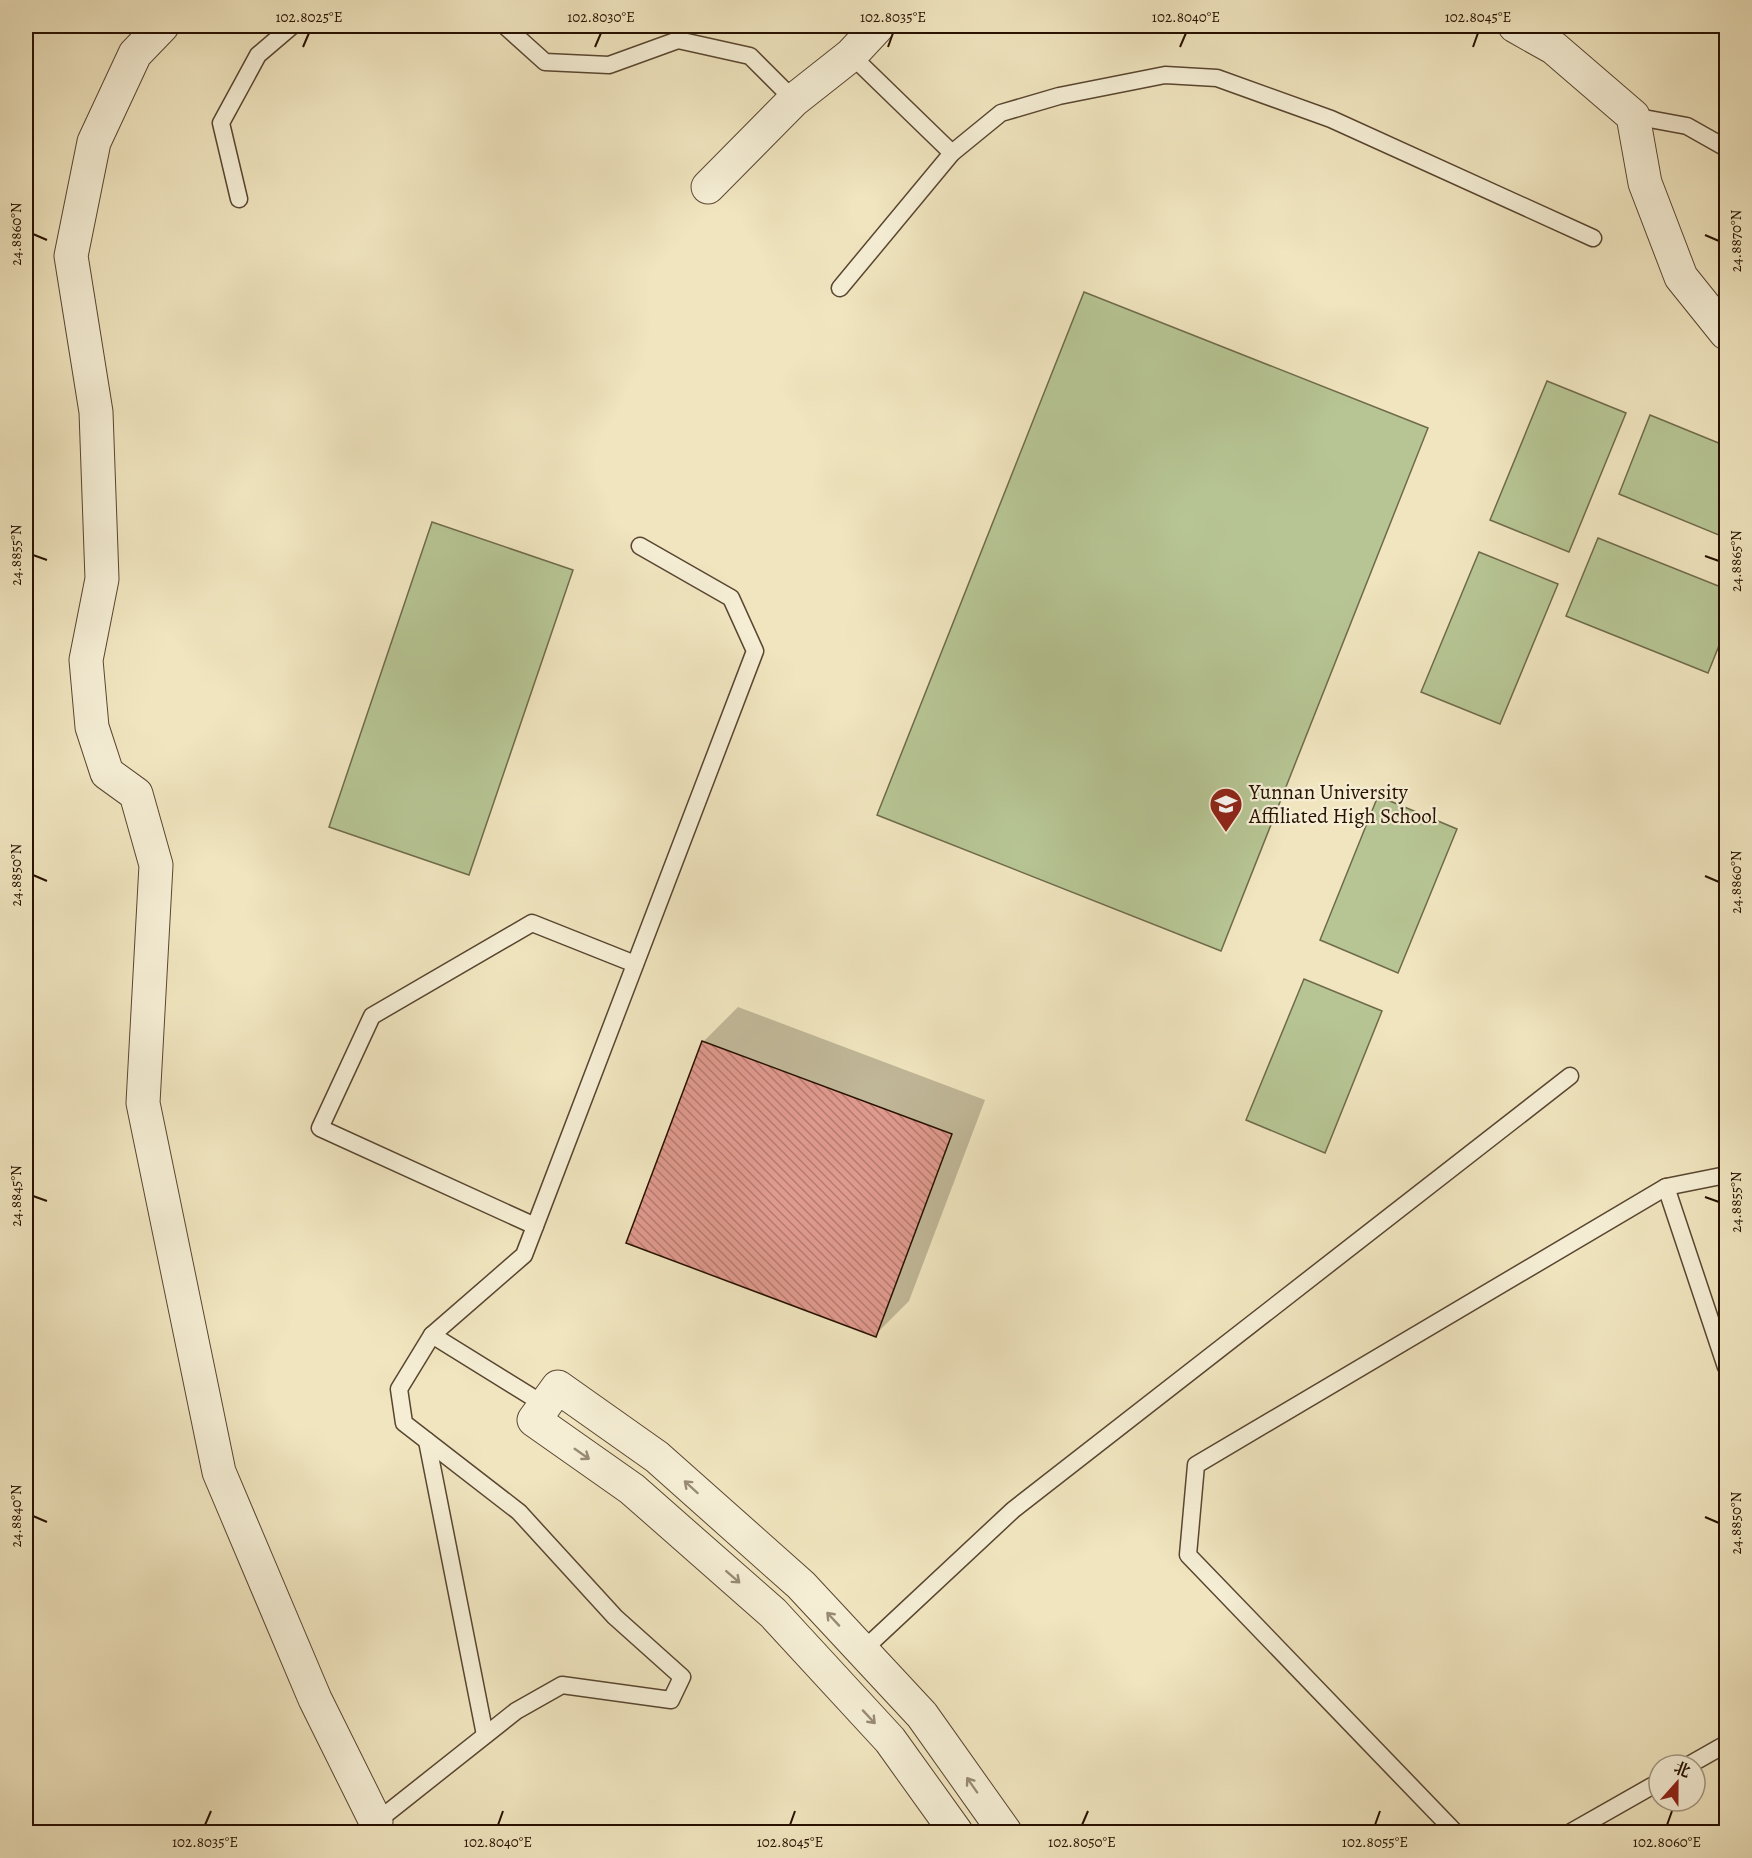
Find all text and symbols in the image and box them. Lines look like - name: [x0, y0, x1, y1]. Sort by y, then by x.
- text: 102.8025°E: [275, 7, 343, 27]
- text: 102.8030°E: [567, 7, 635, 27]
- text: 102.8035°E: [860, 7, 926, 27]
- text: 102.8040°E: [1152, 7, 1220, 27]
- text: 102.8045°E: [1445, 7, 1511, 27]
- text: 24.8860°N: [6, 202, 26, 266]
- text: 24.8870°N: [1726, 209, 1746, 272]
- text: 24.8855°N: [6, 524, 26, 586]
- text: 24.8865°N: [1726, 530, 1746, 592]
- place label: Yunnan University Affiliated High School: [1248, 778, 1437, 830]
- school or university icon: Yunnan University Affiliated High School: [1208, 786, 1244, 833]
- text: 24.8850°N: [6, 843, 26, 906]
- text: 24.8860°N: [1726, 850, 1746, 914]
- text: 24.8845°N: [6, 1165, 26, 1227]
- text: 24.8855°N: [1726, 1171, 1746, 1233]
- one-way arrow: [574, 1448, 590, 1460]
- one-way arrow: [683, 1480, 698, 1494]
- text: 24.8840°N: [6, 1484, 26, 1548]
- text: 24.8850°N: [1726, 1491, 1746, 1554]
- one-way arrow: [725, 1571, 741, 1584]
- one-way arrow: [826, 1612, 840, 1627]
- one-way arrow: [862, 1709, 876, 1724]
- north arrow: [1647, 1753, 1707, 1813]
- text: 北: [1671, 1757, 1693, 1783]
- one-way arrow: [965, 1777, 978, 1793]
- text: 102.8035°E: [172, 1832, 238, 1852]
- text: 102.8040°E: [464, 1832, 532, 1852]
- text: 102.8045°E: [757, 1832, 823, 1852]
- text: 102.8050°E: [1048, 1832, 1116, 1852]
- text: 102.8055°E: [1342, 1832, 1408, 1852]
- text: 102.8060°E: [1633, 1832, 1701, 1852]

